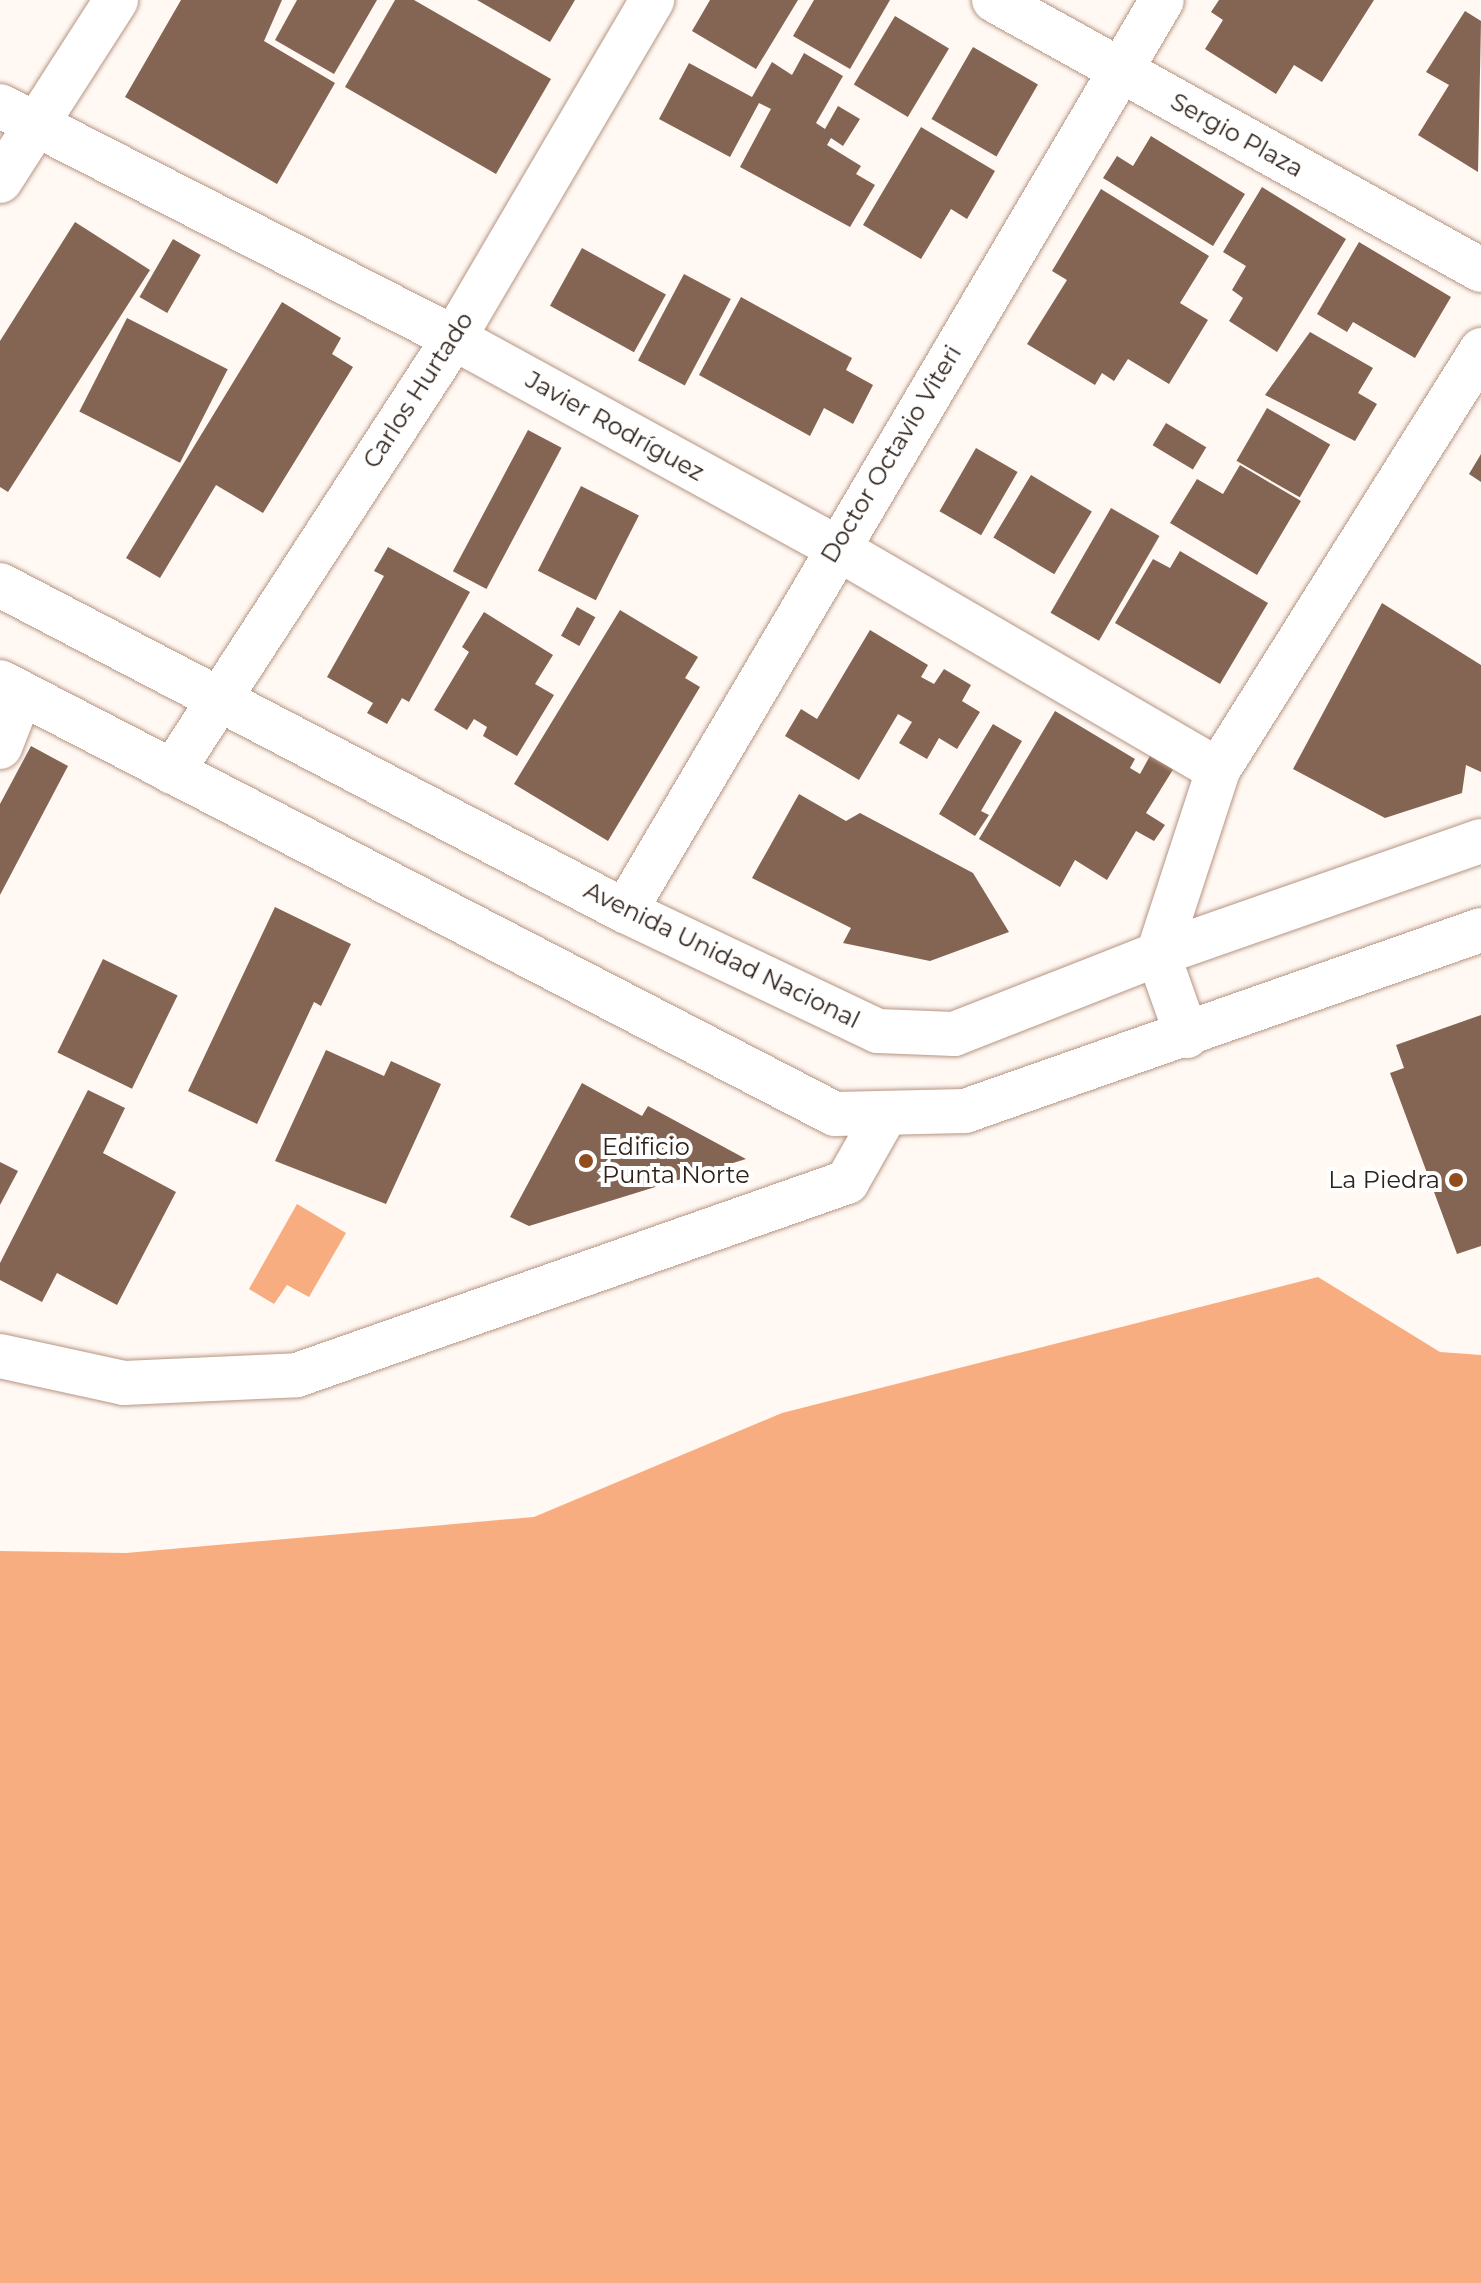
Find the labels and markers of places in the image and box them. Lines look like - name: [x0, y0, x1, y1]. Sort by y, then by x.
- place label: Edificio Punta Norte: [602, 1133, 750, 1189]
- marker: Edificio Punta Norte: [577, 1152, 595, 1170]
- place label: La Piedra: [1328, 1166, 1440, 1194]
- marker: La Piedra: [1447, 1171, 1465, 1189]

